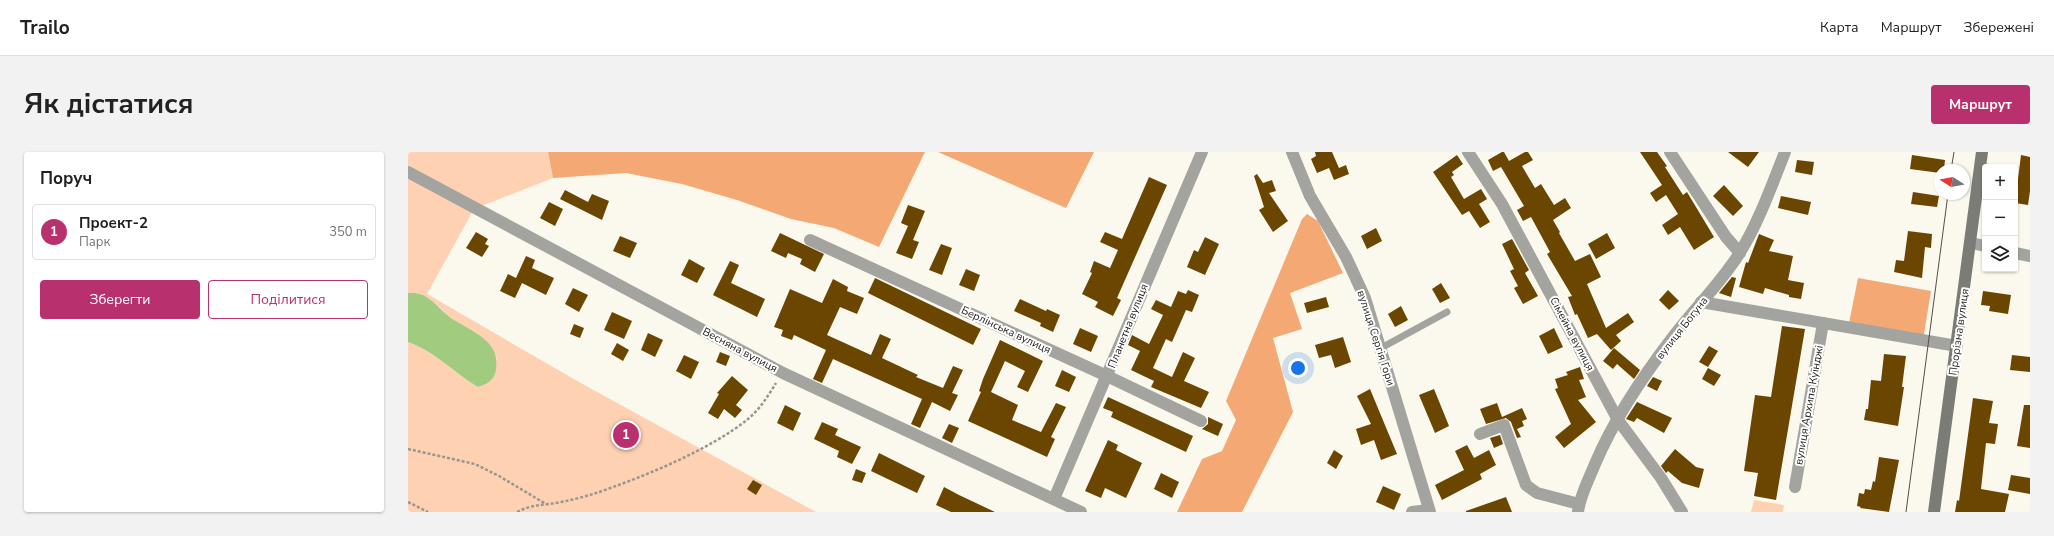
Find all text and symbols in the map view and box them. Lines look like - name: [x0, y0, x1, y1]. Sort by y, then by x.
- text: Trailo: [20, 15, 70, 41]
- text: Карта: [1820, 18, 1859, 37]
- text: Маршрут: [1881, 18, 1941, 37]
- text: Збережені: [1963, 18, 2034, 37]
- text: Як дістатися: [24, 85, 193, 123]
- button: Маршрут: [1931, 85, 2030, 124]
- north arrow: [1934, 164, 1970, 200]
- map controls: [1982, 164, 2018, 272]
- button: +: [1982, 164, 2018, 200]
- text: Поруч: [40, 167, 92, 190]
- button: −: [1982, 200, 2018, 236]
- text: Проект-2: [79, 213, 148, 233]
- text: 1: [50, 223, 58, 241]
- text: 350 m: [329, 223, 367, 241]
- text: Парк: [79, 233, 110, 251]
- button: layers: [1982, 236, 2018, 272]
- button: Зберегти: [40, 280, 200, 319]
- button: Поділитися: [208, 280, 368, 319]
- street label: Планетна вулиця: [1104, 282, 1152, 370]
- street label: вулиця Сергія Гори: [1354, 288, 1398, 388]
- street label: Прорізна вулиця: [1945, 288, 1973, 376]
- street label: вулиця Богуна: [1653, 293, 1711, 363]
- street label: Сімейна вулиця: [1546, 294, 1598, 374]
- street label: Берлінська вулиця: [959, 303, 1053, 357]
- street label: Весняна вулиця: [700, 324, 780, 376]
- street label: вулиця Архипа Куїнджі: [1791, 344, 1827, 466]
- your location: [1288, 358, 1308, 378]
- pin: 1: [613, 420, 639, 450]

